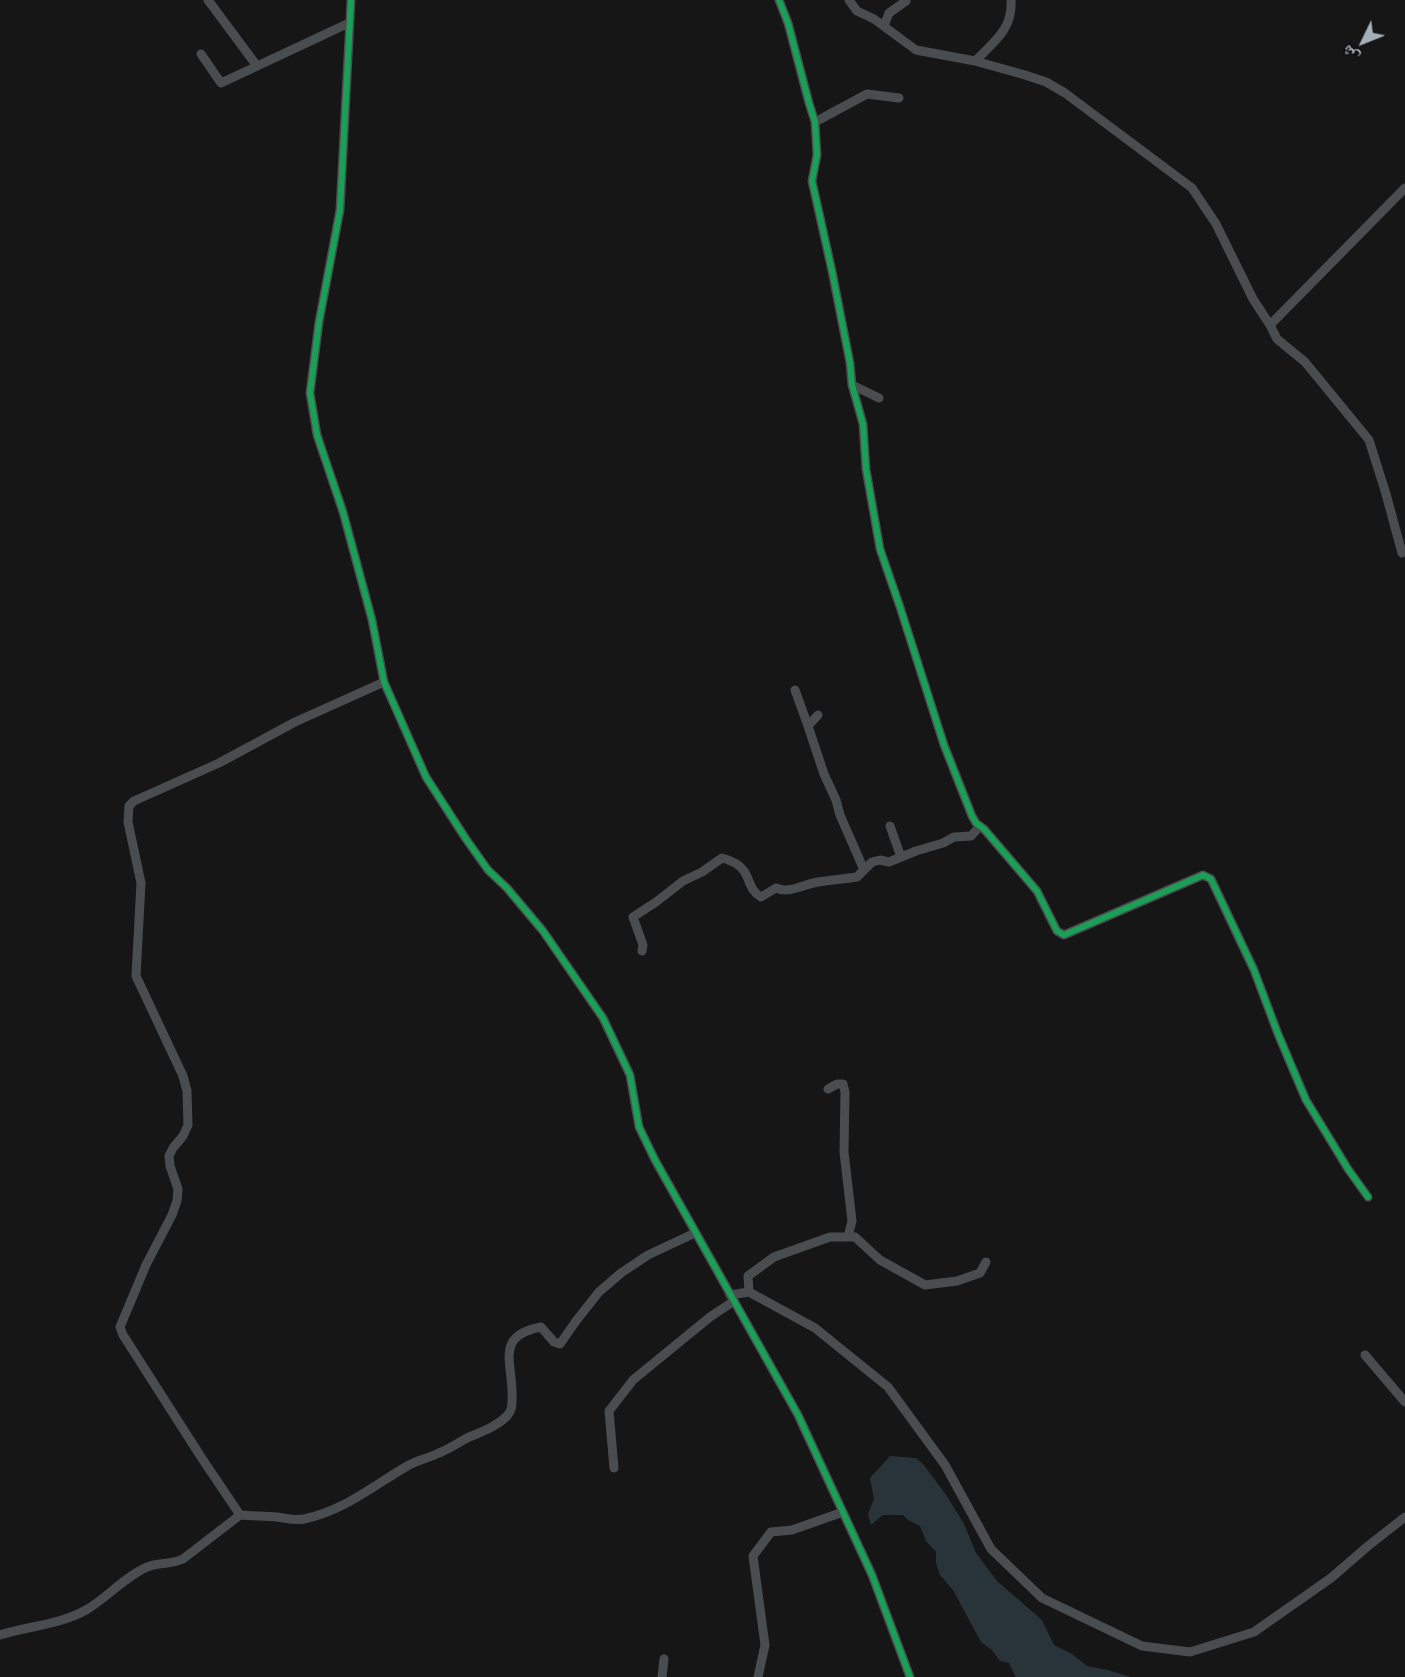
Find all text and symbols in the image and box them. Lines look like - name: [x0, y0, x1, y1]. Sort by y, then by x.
- north arrow: [1333, 12, 1393, 72]
- text: ش: [1335, 40, 1364, 69]

